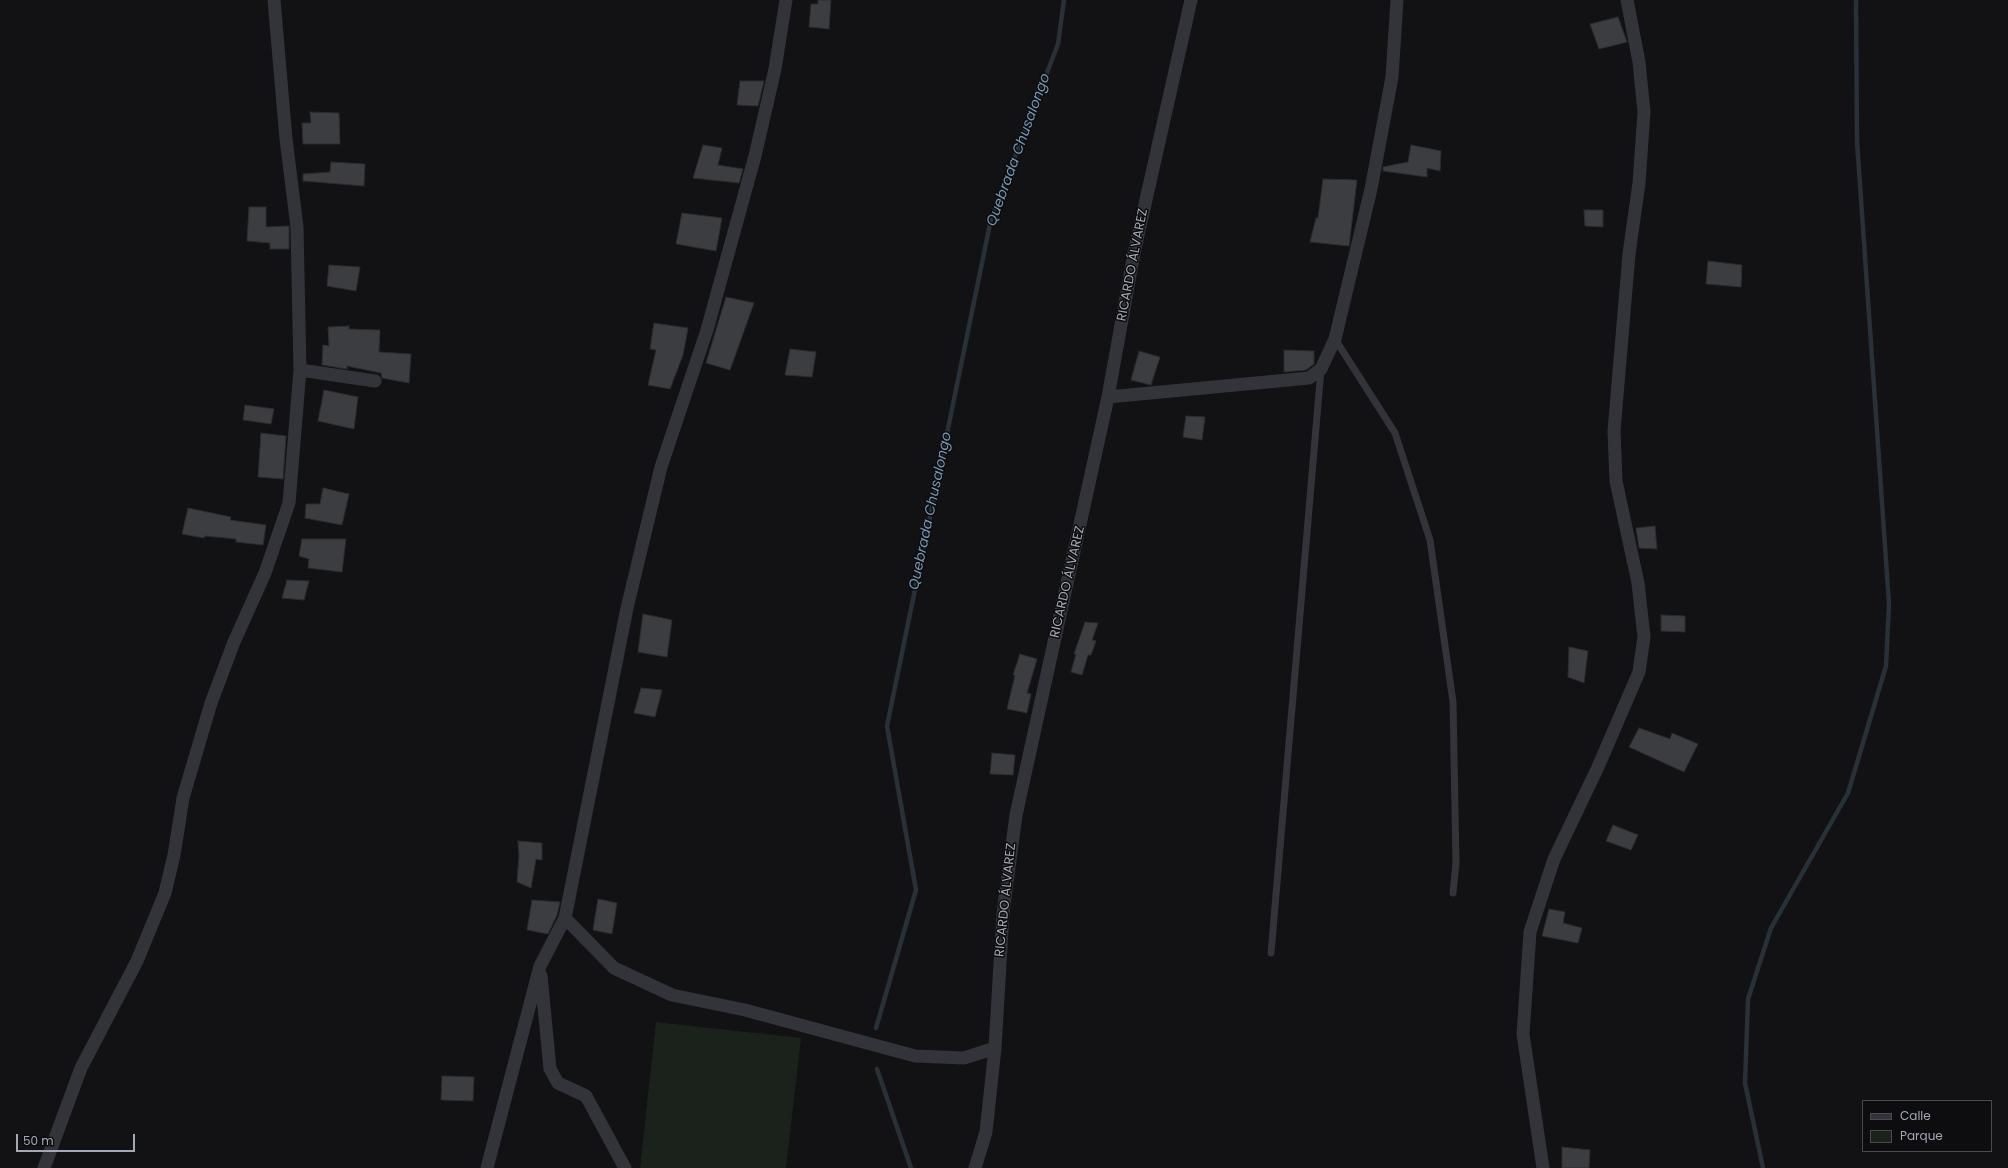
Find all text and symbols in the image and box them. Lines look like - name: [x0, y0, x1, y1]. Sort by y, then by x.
- water label: Quebrada Chusalongo: [984, 71, 1054, 229]
- street label: RICARDO ÁLVAREZ: [1114, 207, 1152, 323]
- water label: Quebrada Chusalongo: [906, 430, 956, 592]
- street label: RICARDO ÁLVAREZ: [1048, 525, 1088, 639]
- street label: RICARDO ÁLVAREZ: [992, 842, 1020, 958]
- legend: [1862, 1100, 1992, 1152]
- text: Calle: [1900, 1107, 1931, 1124]
- scale bar: [18, 1126, 137, 1152]
- text: Parque: [1900, 1127, 1943, 1144]
- text: 50 m: [23, 1132, 54, 1149]

